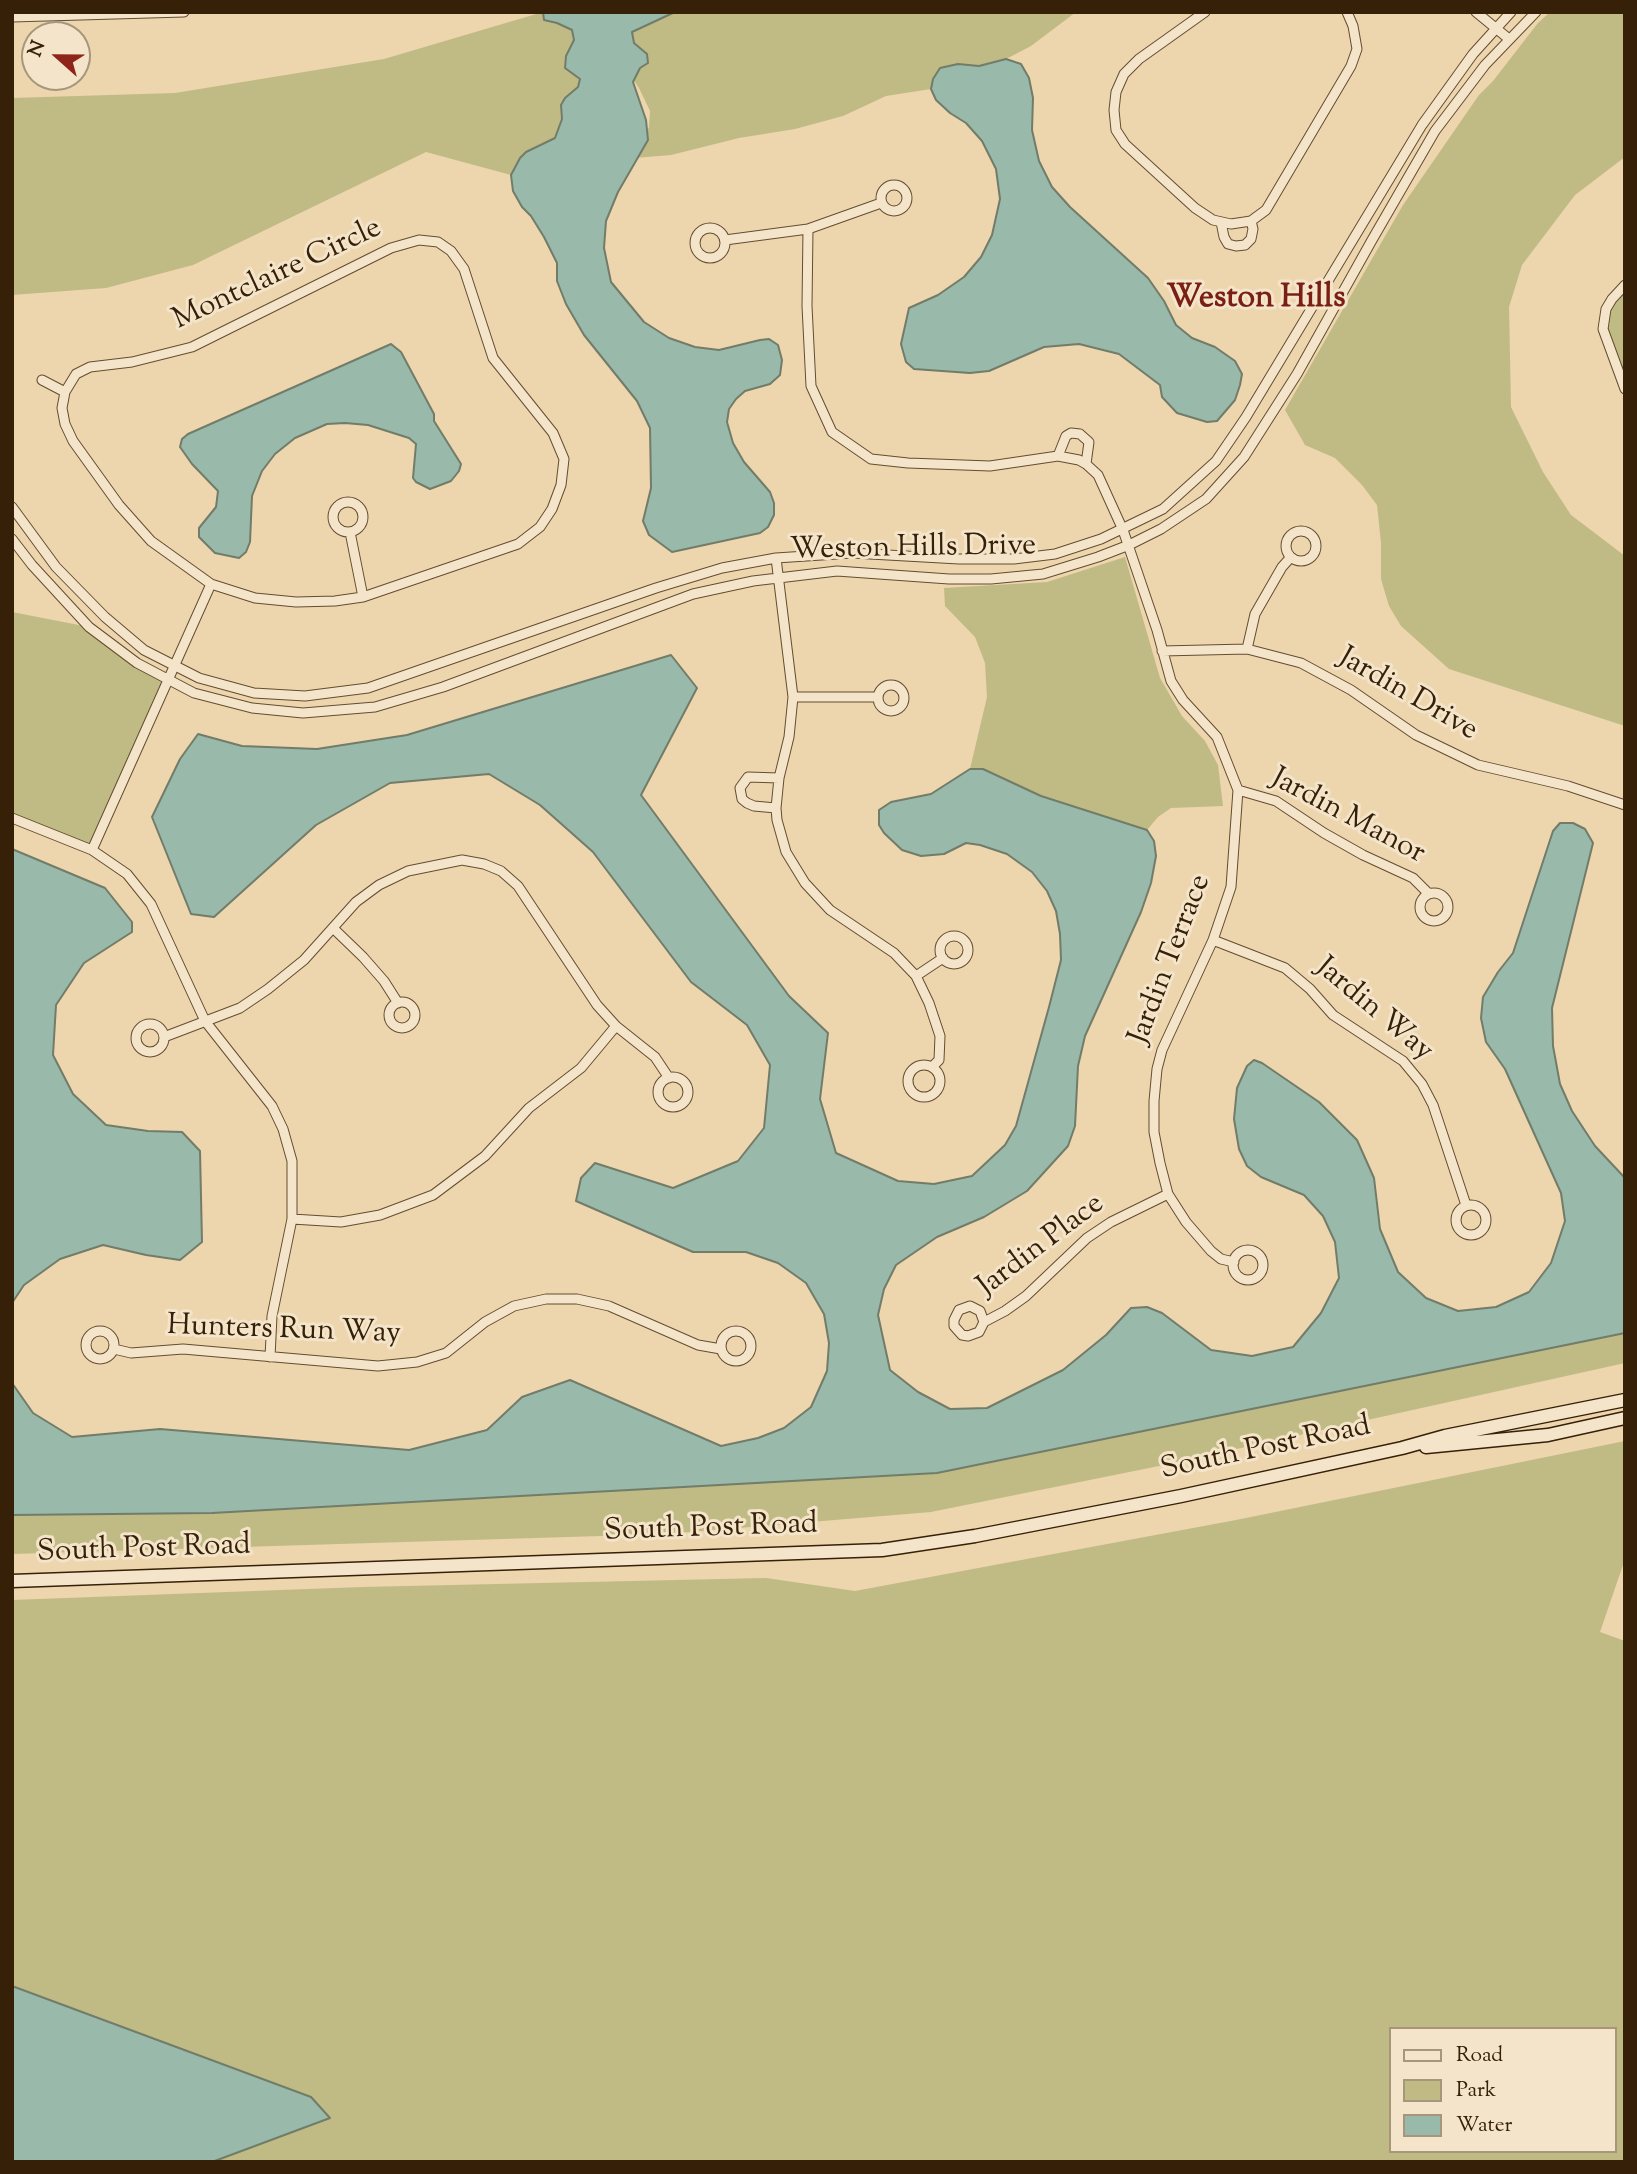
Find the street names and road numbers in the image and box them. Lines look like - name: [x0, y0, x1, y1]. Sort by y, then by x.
- street label: Montclaire Circle: [168, 212, 388, 340]
- street label: Weston Hills Drive: [790, 530, 1036, 570]
- street label: Jardin Drive: [1331, 642, 1483, 750]
- street label: Jardin Manor: [1264, 762, 1430, 874]
- street label: Jardin Terrace: [1123, 870, 1221, 1050]
- street label: Jardin Way: [1307, 951, 1439, 1071]
- street label: Jardin Place: [972, 1188, 1112, 1306]
- street label: Hunters Run Way: [166, 1310, 402, 1354]
- street label: South Post Road: [1158, 1410, 1374, 1490]
- street label: South Post Road: [604, 1508, 818, 1552]
- street label: South Post Road: [37, 1529, 251, 1573]

